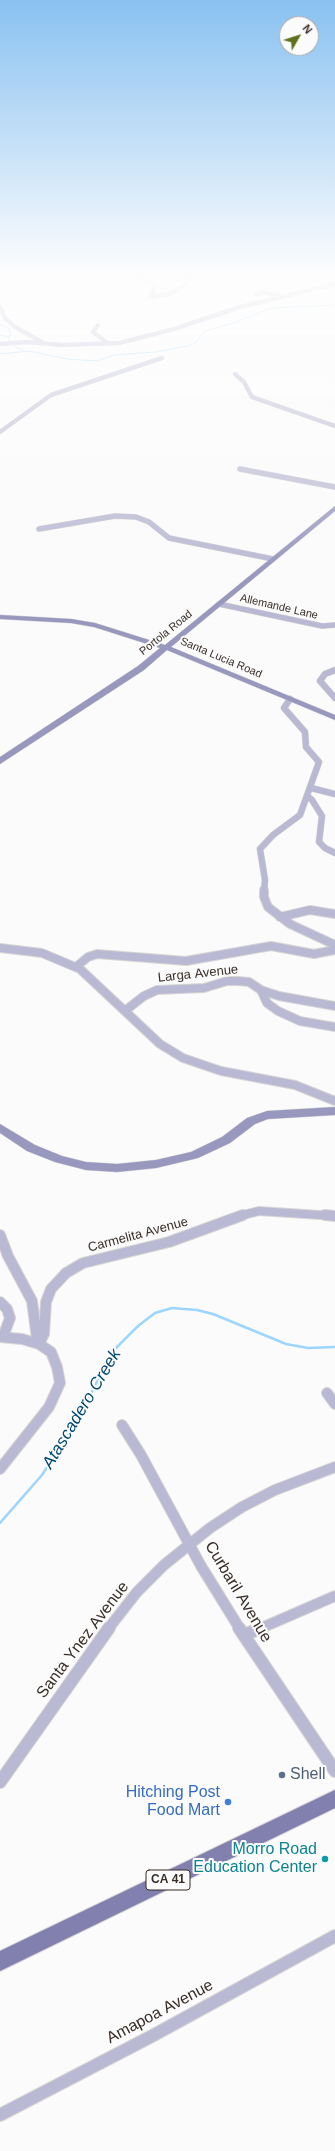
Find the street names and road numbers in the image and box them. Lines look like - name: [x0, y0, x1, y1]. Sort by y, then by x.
- street label: Allemande Lane: [239, 592, 319, 622]
- street label: Portola Road: [137, 608, 195, 658]
- street label: Santa Lucia Road: [178, 635, 264, 681]
- street label: Larga Avenue: [157, 962, 239, 986]
- street label: Carmelita Avenue: [86, 1214, 190, 1256]
- street label: Curbaril Avenue: [200, 1538, 276, 1646]
- street label: Santa Ynez Avenue: [33, 1578, 133, 1702]
- road number: CA 41: [146, 1870, 190, 1890]
- street label: Amapoa Avenue: [103, 1976, 217, 2048]

